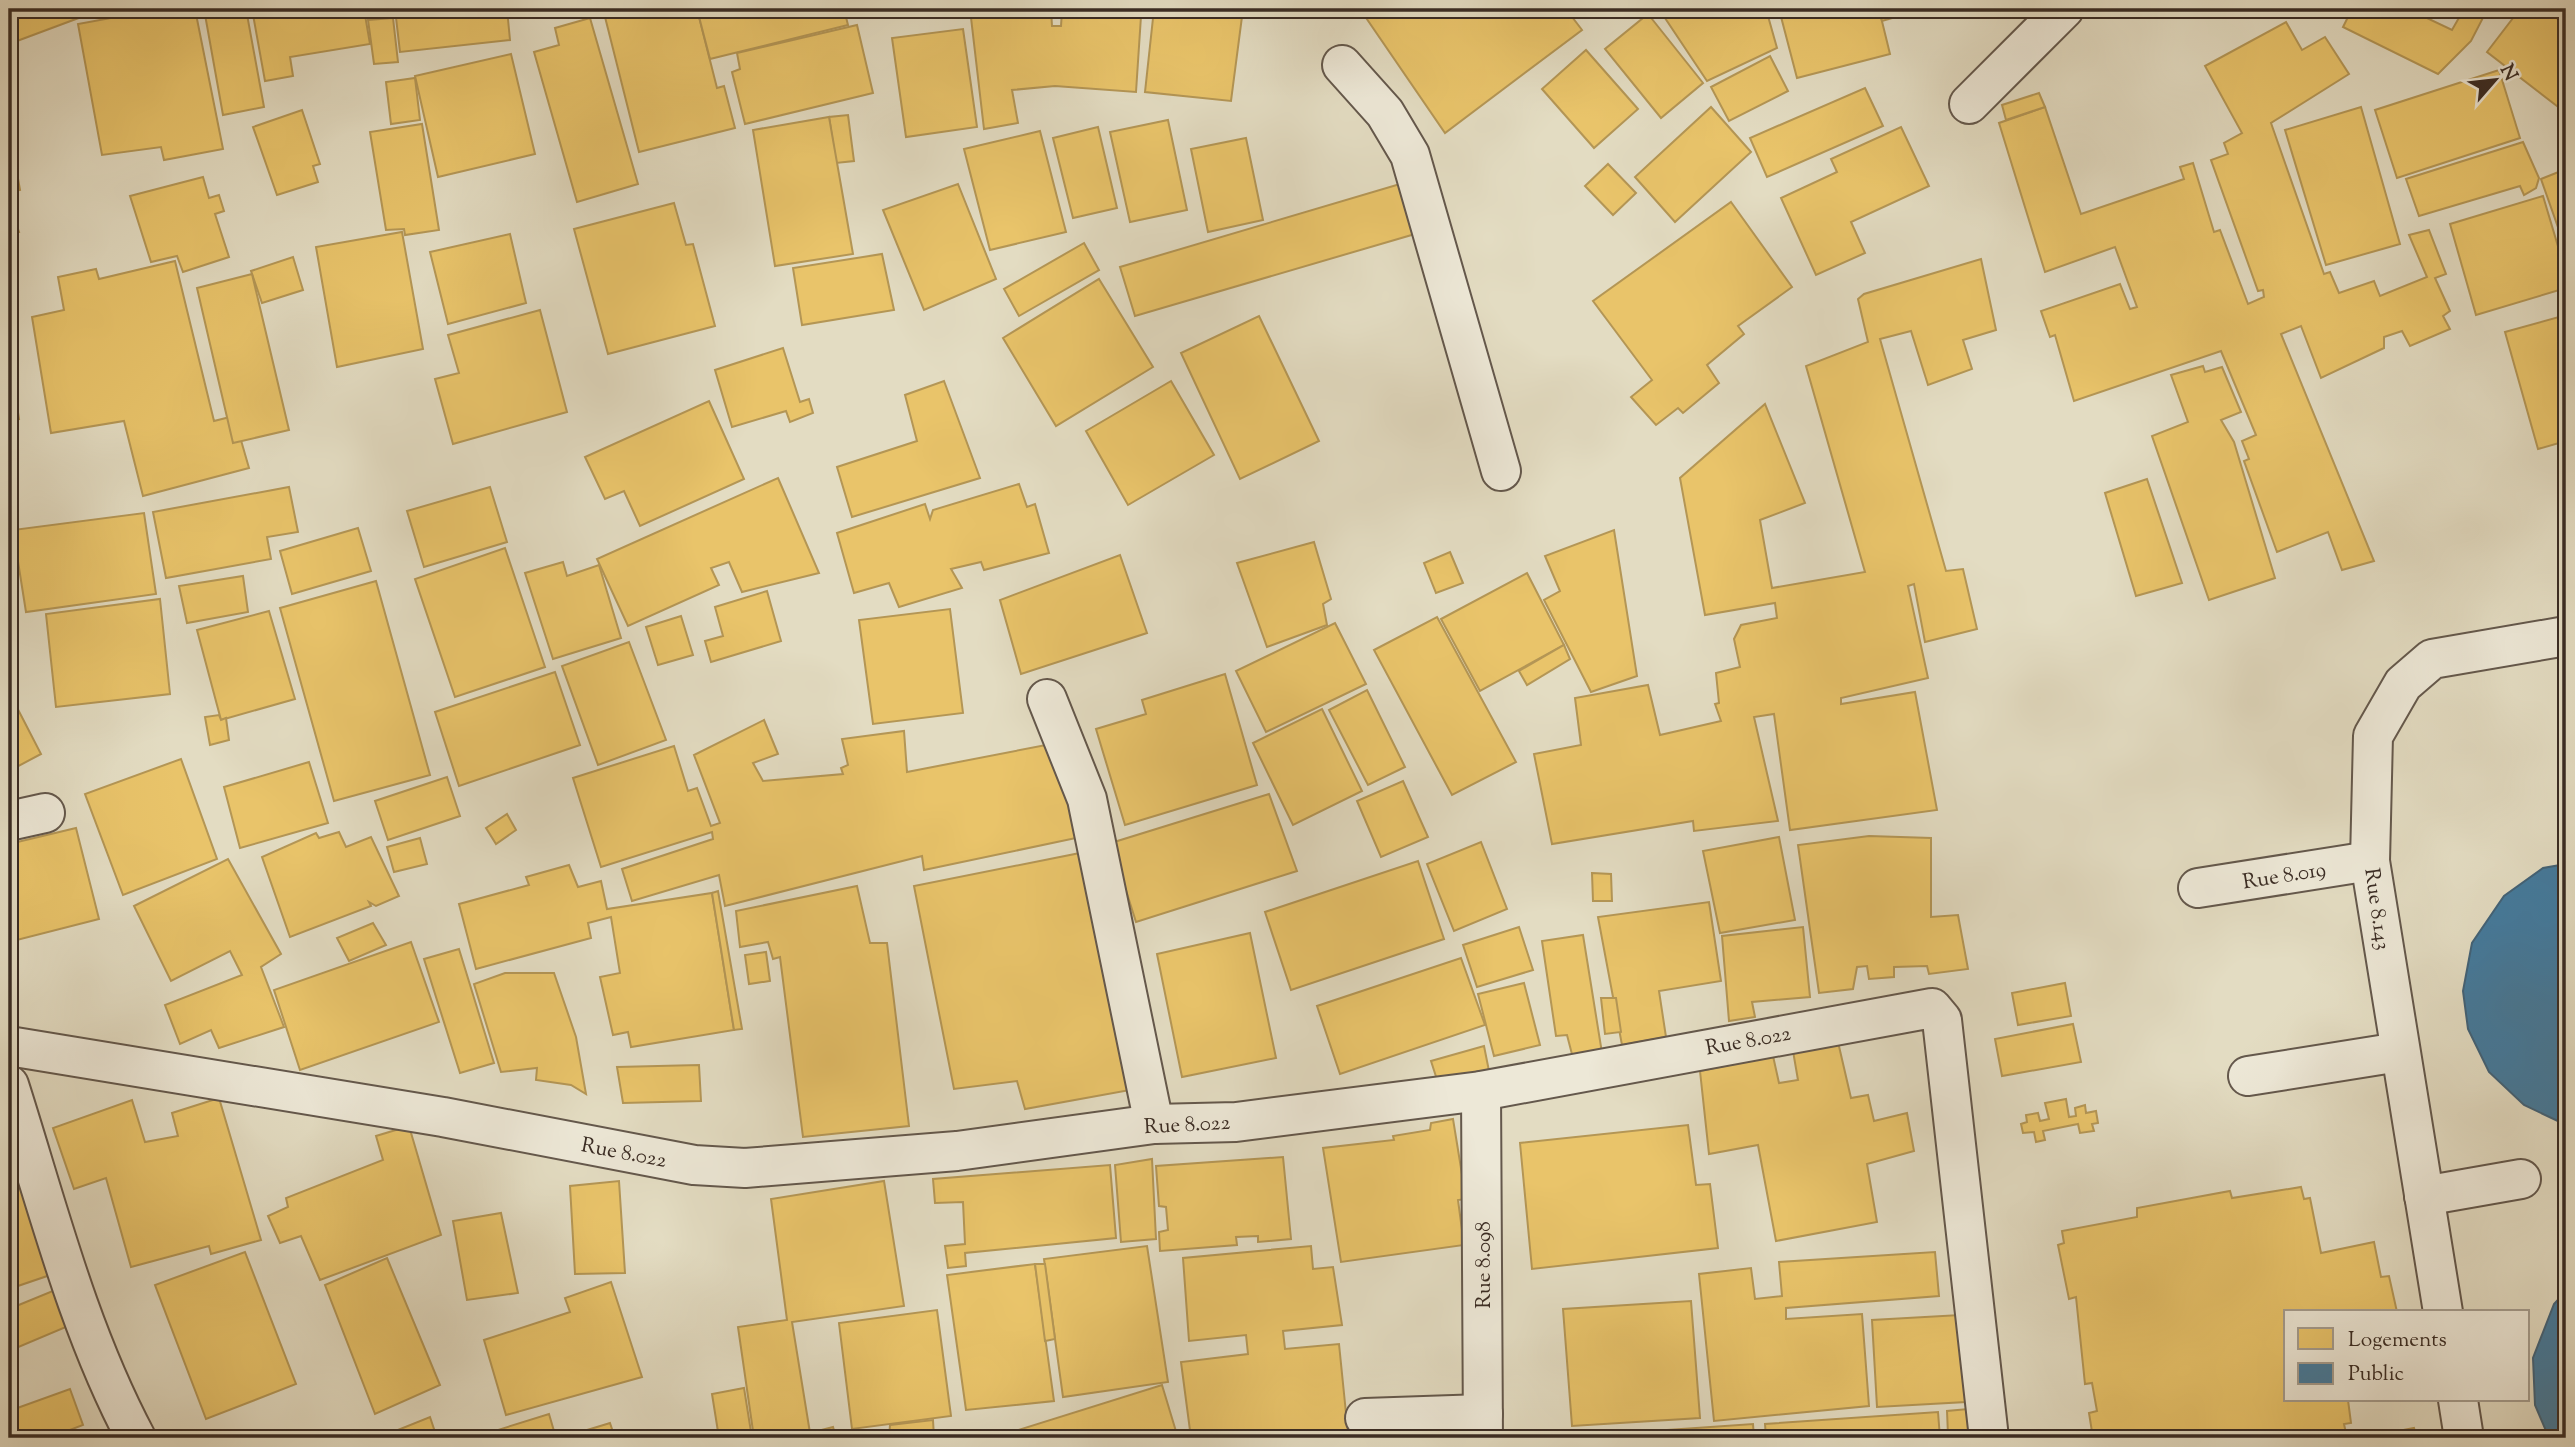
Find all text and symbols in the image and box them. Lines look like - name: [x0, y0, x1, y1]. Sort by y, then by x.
- north arrow: [2460, 46, 2530, 116]
- text: N: [2492, 60, 2523, 86]
- street label: Rue 8.019: [2241, 856, 2328, 898]
- street label: Rue 8.143: [2355, 866, 2397, 952]
- street label: Rue 8.022: [1703, 1020, 1794, 1064]
- street label: Rue 8.022: [1143, 1109, 1231, 1143]
- street label: Rue 8.022: [578, 1131, 669, 1177]
- street label: Rue 8.098: [1470, 1221, 1500, 1309]
- legend: [2284, 1310, 2530, 1402]
- text: Logements: [2348, 1326, 2447, 1356]
- text: Public: [2348, 1360, 2404, 1390]

